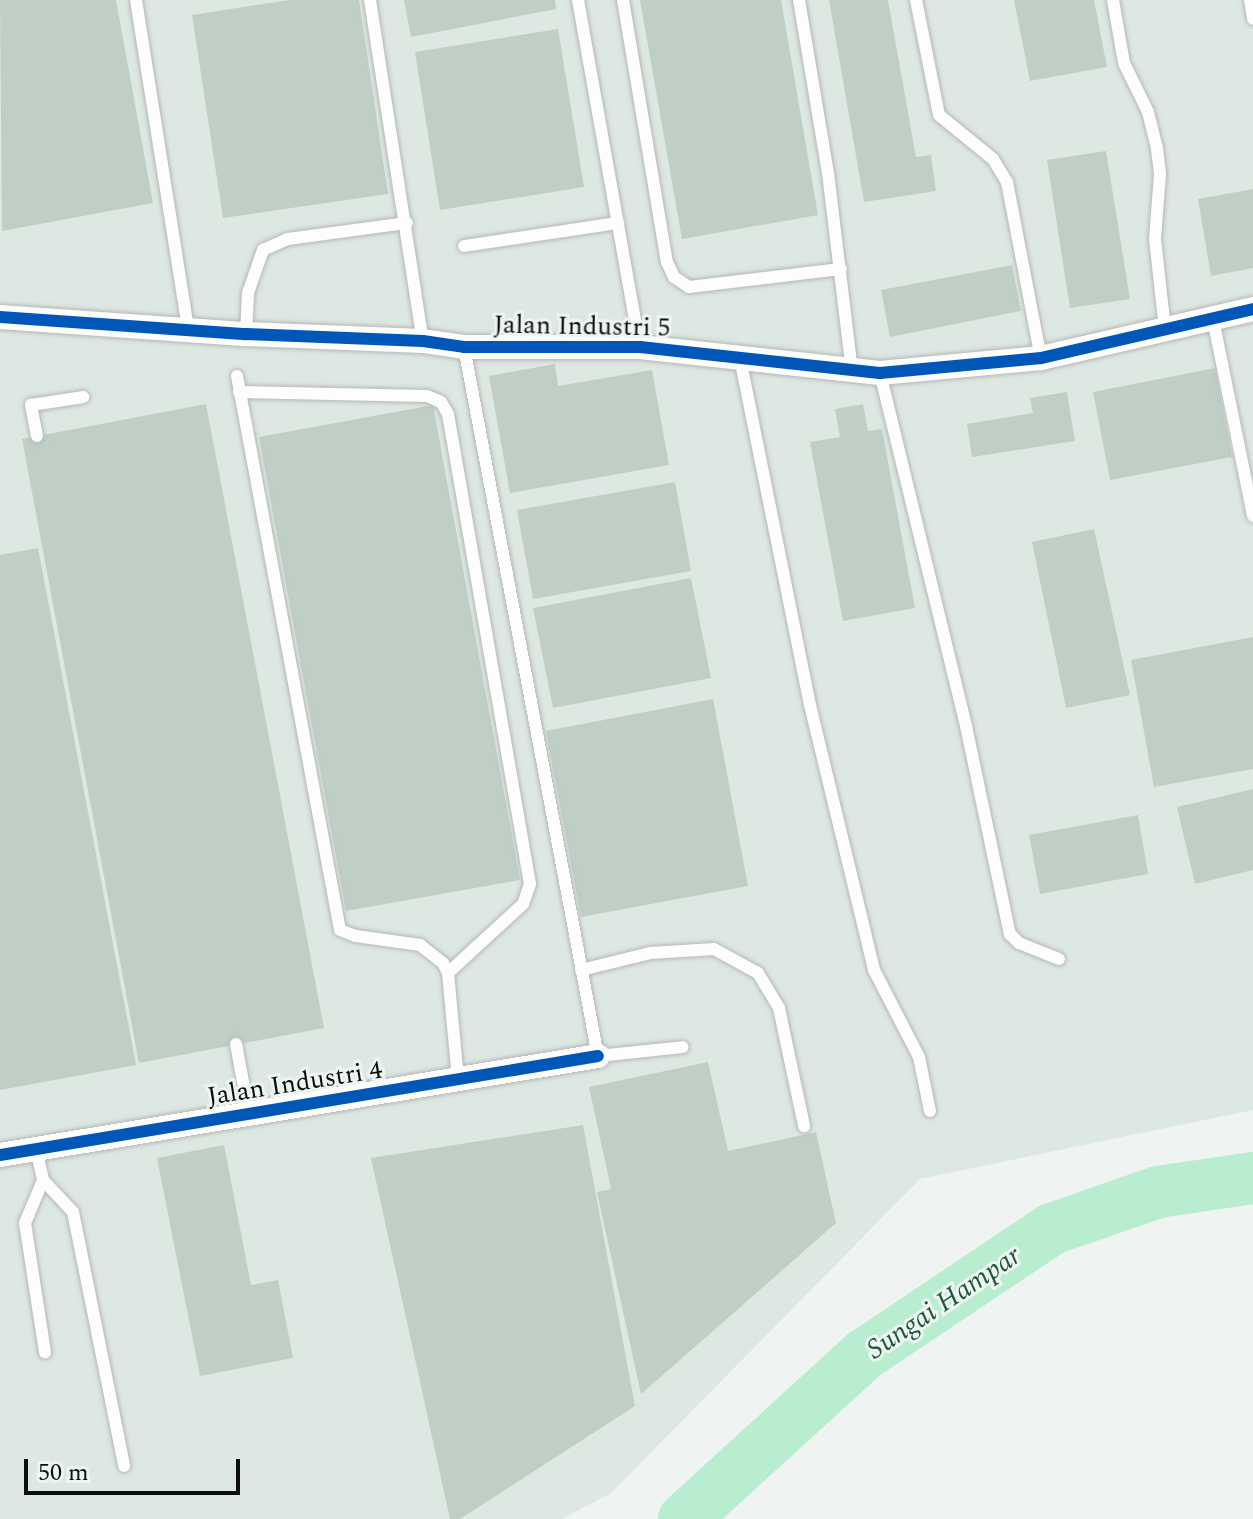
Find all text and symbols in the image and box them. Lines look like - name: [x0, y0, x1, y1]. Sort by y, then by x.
- street label: Jalan Industri 5: [493, 310, 671, 344]
- street label: Jalan Industri 4: [205, 1055, 385, 1113]
- water label: Sungai Hampar: [861, 1239, 1027, 1367]
- scale bar: [28, 1443, 244, 1493]
- text: 50 m: [38, 1455, 89, 1491]

